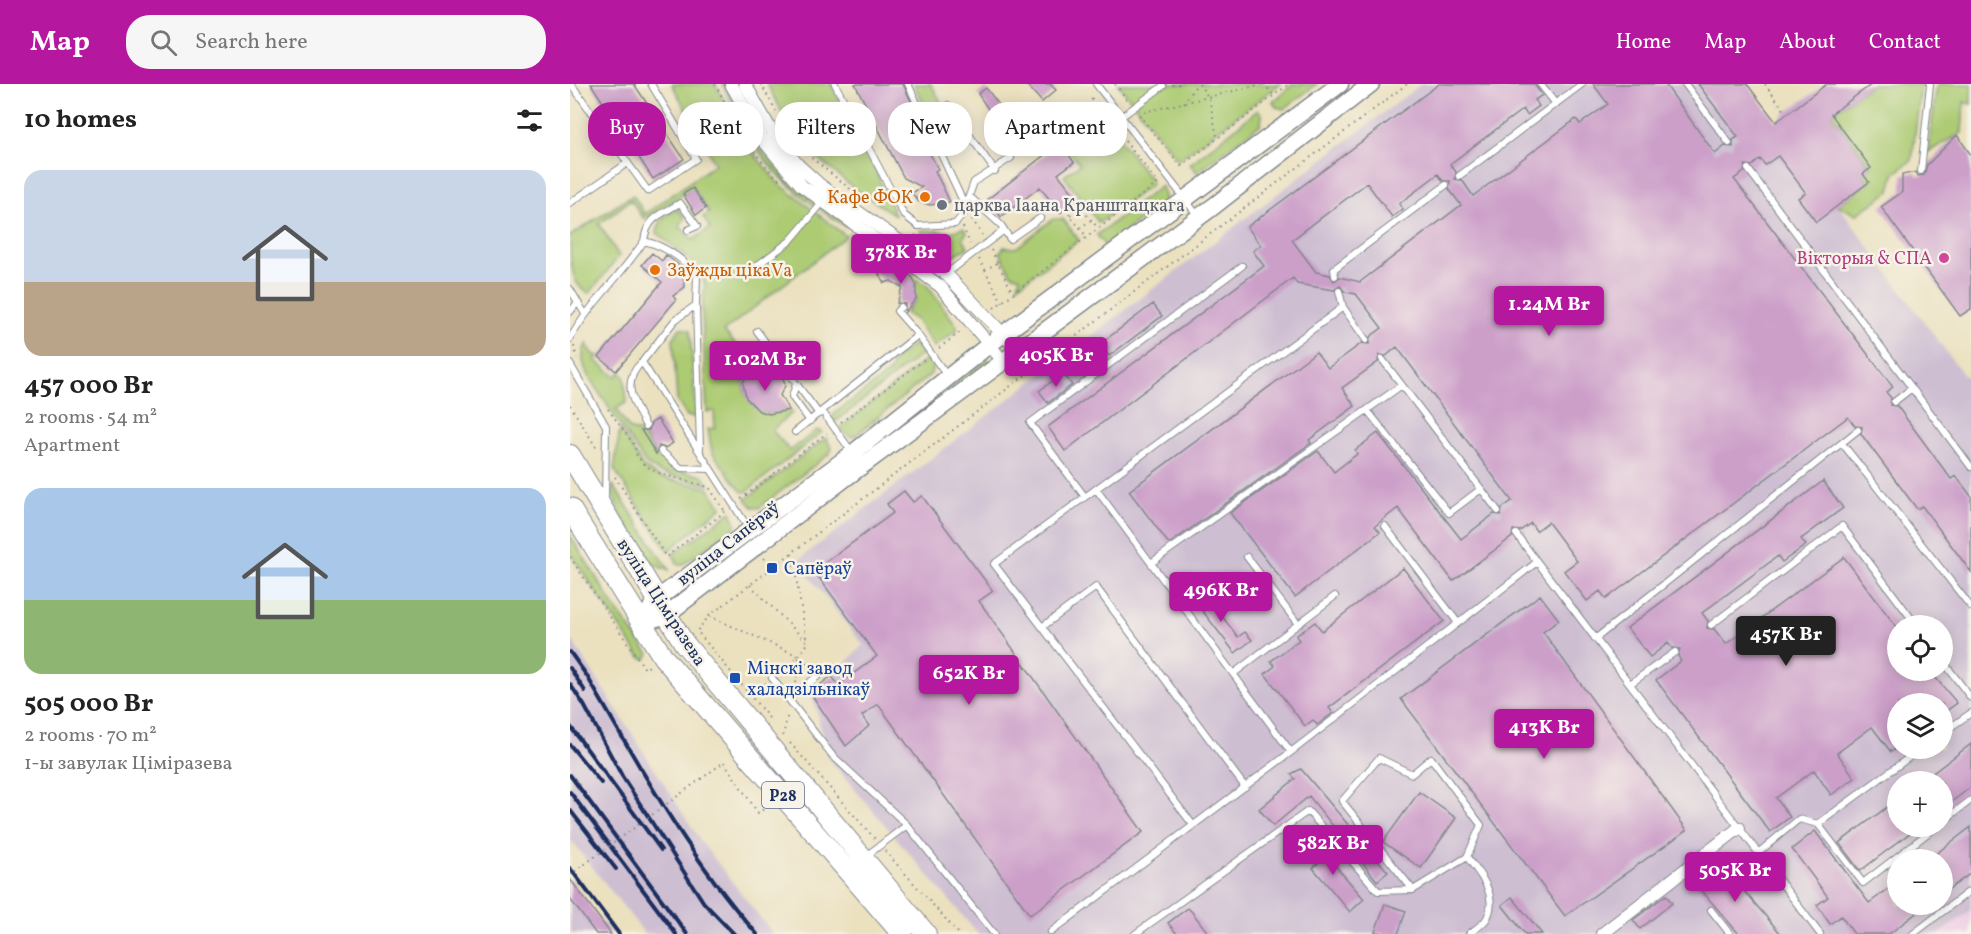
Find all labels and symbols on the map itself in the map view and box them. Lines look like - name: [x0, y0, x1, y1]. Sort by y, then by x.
- place label: Кафе ФОК: [827, 186, 913, 211]
- marker: Кафе ФОК: [918, 190, 932, 204]
- place label: царква Іаана Кранштацкага: [954, 194, 1185, 219]
- marker: царква Іаана Кранштацкага: [935, 198, 949, 212]
- pin: 378K Br: [846, 234, 956, 285]
- place label: Вікторыя & СПА: [1796, 247, 1932, 272]
- marker: Вікторыя & СПА: [1937, 251, 1951, 265]
- place label: Заўжды цікаVа: [667, 259, 792, 284]
- marker: Заўжды цікаVа: [648, 263, 662, 277]
- pin: 1.24M Br: [1487, 286, 1611, 337]
- pin: 405K Br: [1001, 337, 1111, 388]
- pin: 1.02M Br: [703, 341, 827, 392]
- street label: вуліца Сапёраў: [672, 496, 786, 592]
- street label: вуліца Ціміразева: [610, 534, 711, 672]
- place label: Сапёраў: [784, 557, 852, 582]
- marker: Сапёраў: [765, 561, 779, 575]
- pin: 496K Br: [1166, 572, 1276, 623]
- pin: 457K Br: [1731, 616, 1841, 667]
- pin: 652K Br: [914, 655, 1024, 706]
- place label: Мінскі завод халадзільнікаў: [747, 657, 870, 703]
- marker: Мінскі завод халадзільнікаў: [728, 671, 742, 685]
- pin: 413K Br: [1489, 709, 1599, 760]
- road number: Р28: [762, 782, 804, 808]
- pin: 582K Br: [1278, 825, 1388, 876]
- pin: 505K Br: [1680, 852, 1790, 903]

